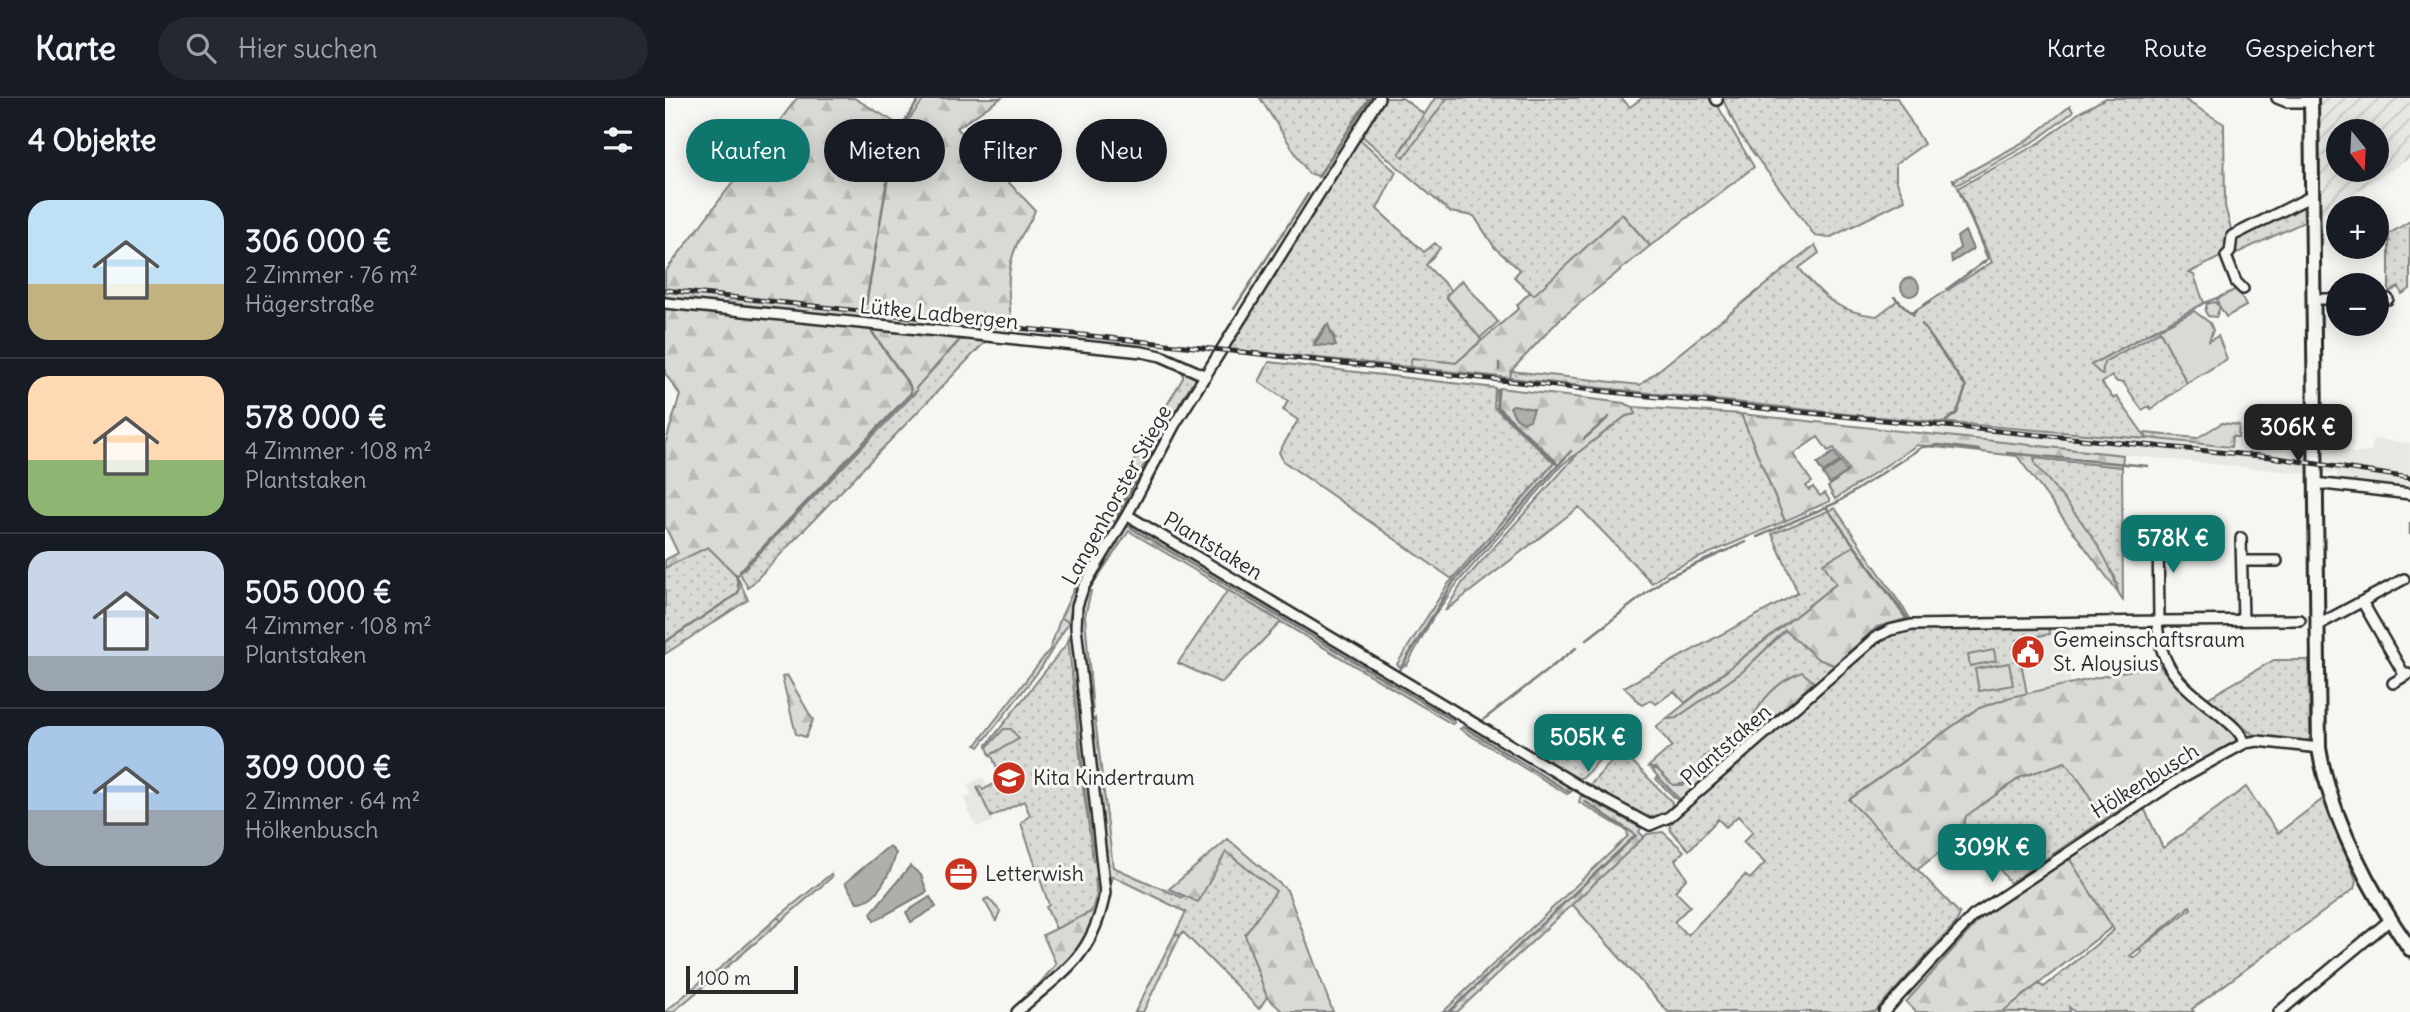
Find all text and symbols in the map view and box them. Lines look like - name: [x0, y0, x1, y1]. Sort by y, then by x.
- search box: [158, 17, 648, 80]
- text: Karte: [35, 27, 116, 69]
- icon: search: [182, 29, 220, 67]
- text: Hier suchen: [238, 32, 378, 65]
- text: Karte: [2047, 33, 2106, 63]
- text: Route: [2144, 33, 2207, 63]
- text: Gespeichert: [2245, 33, 2375, 63]
- chip: Kaufen: [686, 119, 810, 182]
- chip: Mieten: [824, 119, 945, 182]
- chip: Filter: [959, 119, 1062, 182]
- chip: Neu: [1076, 119, 1167, 182]
- north arrow: [2326, 119, 2389, 182]
- map controls: [2326, 119, 2389, 336]
- text: 4 Objekte: [28, 121, 156, 159]
- icon: filters: [599, 121, 637, 159]
- button: +: [2326, 196, 2389, 259]
- text: 306 000 €: [245, 222, 392, 260]
- icon: home: [84, 228, 168, 312]
- text: 2 Zimmer · 76 m²: [245, 260, 418, 289]
- button: −: [2326, 273, 2389, 336]
- text: Hägerstraße: [245, 289, 375, 318]
- street label: Lütke Ladbergen: [858, 292, 1020, 335]
- text: 578 000 €: [245, 398, 387, 436]
- street label: Langenhorster Stiege: [1056, 400, 1177, 590]
- icon: home: [84, 404, 168, 488]
- pin: 306K €: [2241, 404, 2355, 464]
- text: 306K €: [2260, 412, 2336, 441]
- text: 4 Zimmer · 108 m²: [245, 436, 432, 465]
- text: Plantstaken: [245, 465, 367, 494]
- street label: Plantstaken: [1159, 505, 1268, 586]
- pin: 578K €: [2116, 516, 2230, 575]
- text: 578K €: [2137, 523, 2209, 552]
- text: 505 000 €: [245, 573, 392, 611]
- icon: home: [84, 579, 168, 663]
- text: 4 Zimmer · 108 m²: [245, 611, 432, 640]
- place label: Gemeinschaftsraum St. Aloysius: [2053, 626, 2245, 677]
- public building icon: Gemeinschaftsraum St. Aloysius: [2009, 633, 2047, 671]
- text: Plantstaken: [245, 640, 367, 669]
- street label: Plantstaken: [1675, 698, 1776, 791]
- pin: 505K €: [1531, 714, 1645, 774]
- text: 505K €: [1550, 722, 1626, 751]
- street label: Hölkenbusch: [2086, 737, 2204, 824]
- text: 309 000 €: [245, 748, 392, 786]
- icon: home: [84, 754, 168, 838]
- school or university icon: Kita Kindertraum: [990, 759, 1028, 797]
- place label: Kita Kindertraum: [1033, 764, 1195, 791]
- text: 2 Zimmer · 64 m²: [245, 786, 420, 815]
- text: Hölkenbusch: [245, 815, 378, 844]
- pin: 309K €: [1935, 824, 2049, 884]
- text: 309K €: [1954, 832, 2030, 861]
- office icon: Letterwish: [942, 855, 980, 893]
- place label: Letterwish: [985, 860, 1084, 887]
- scale bar: [686, 963, 798, 995]
- text: 100 m: [697, 966, 751, 990]

